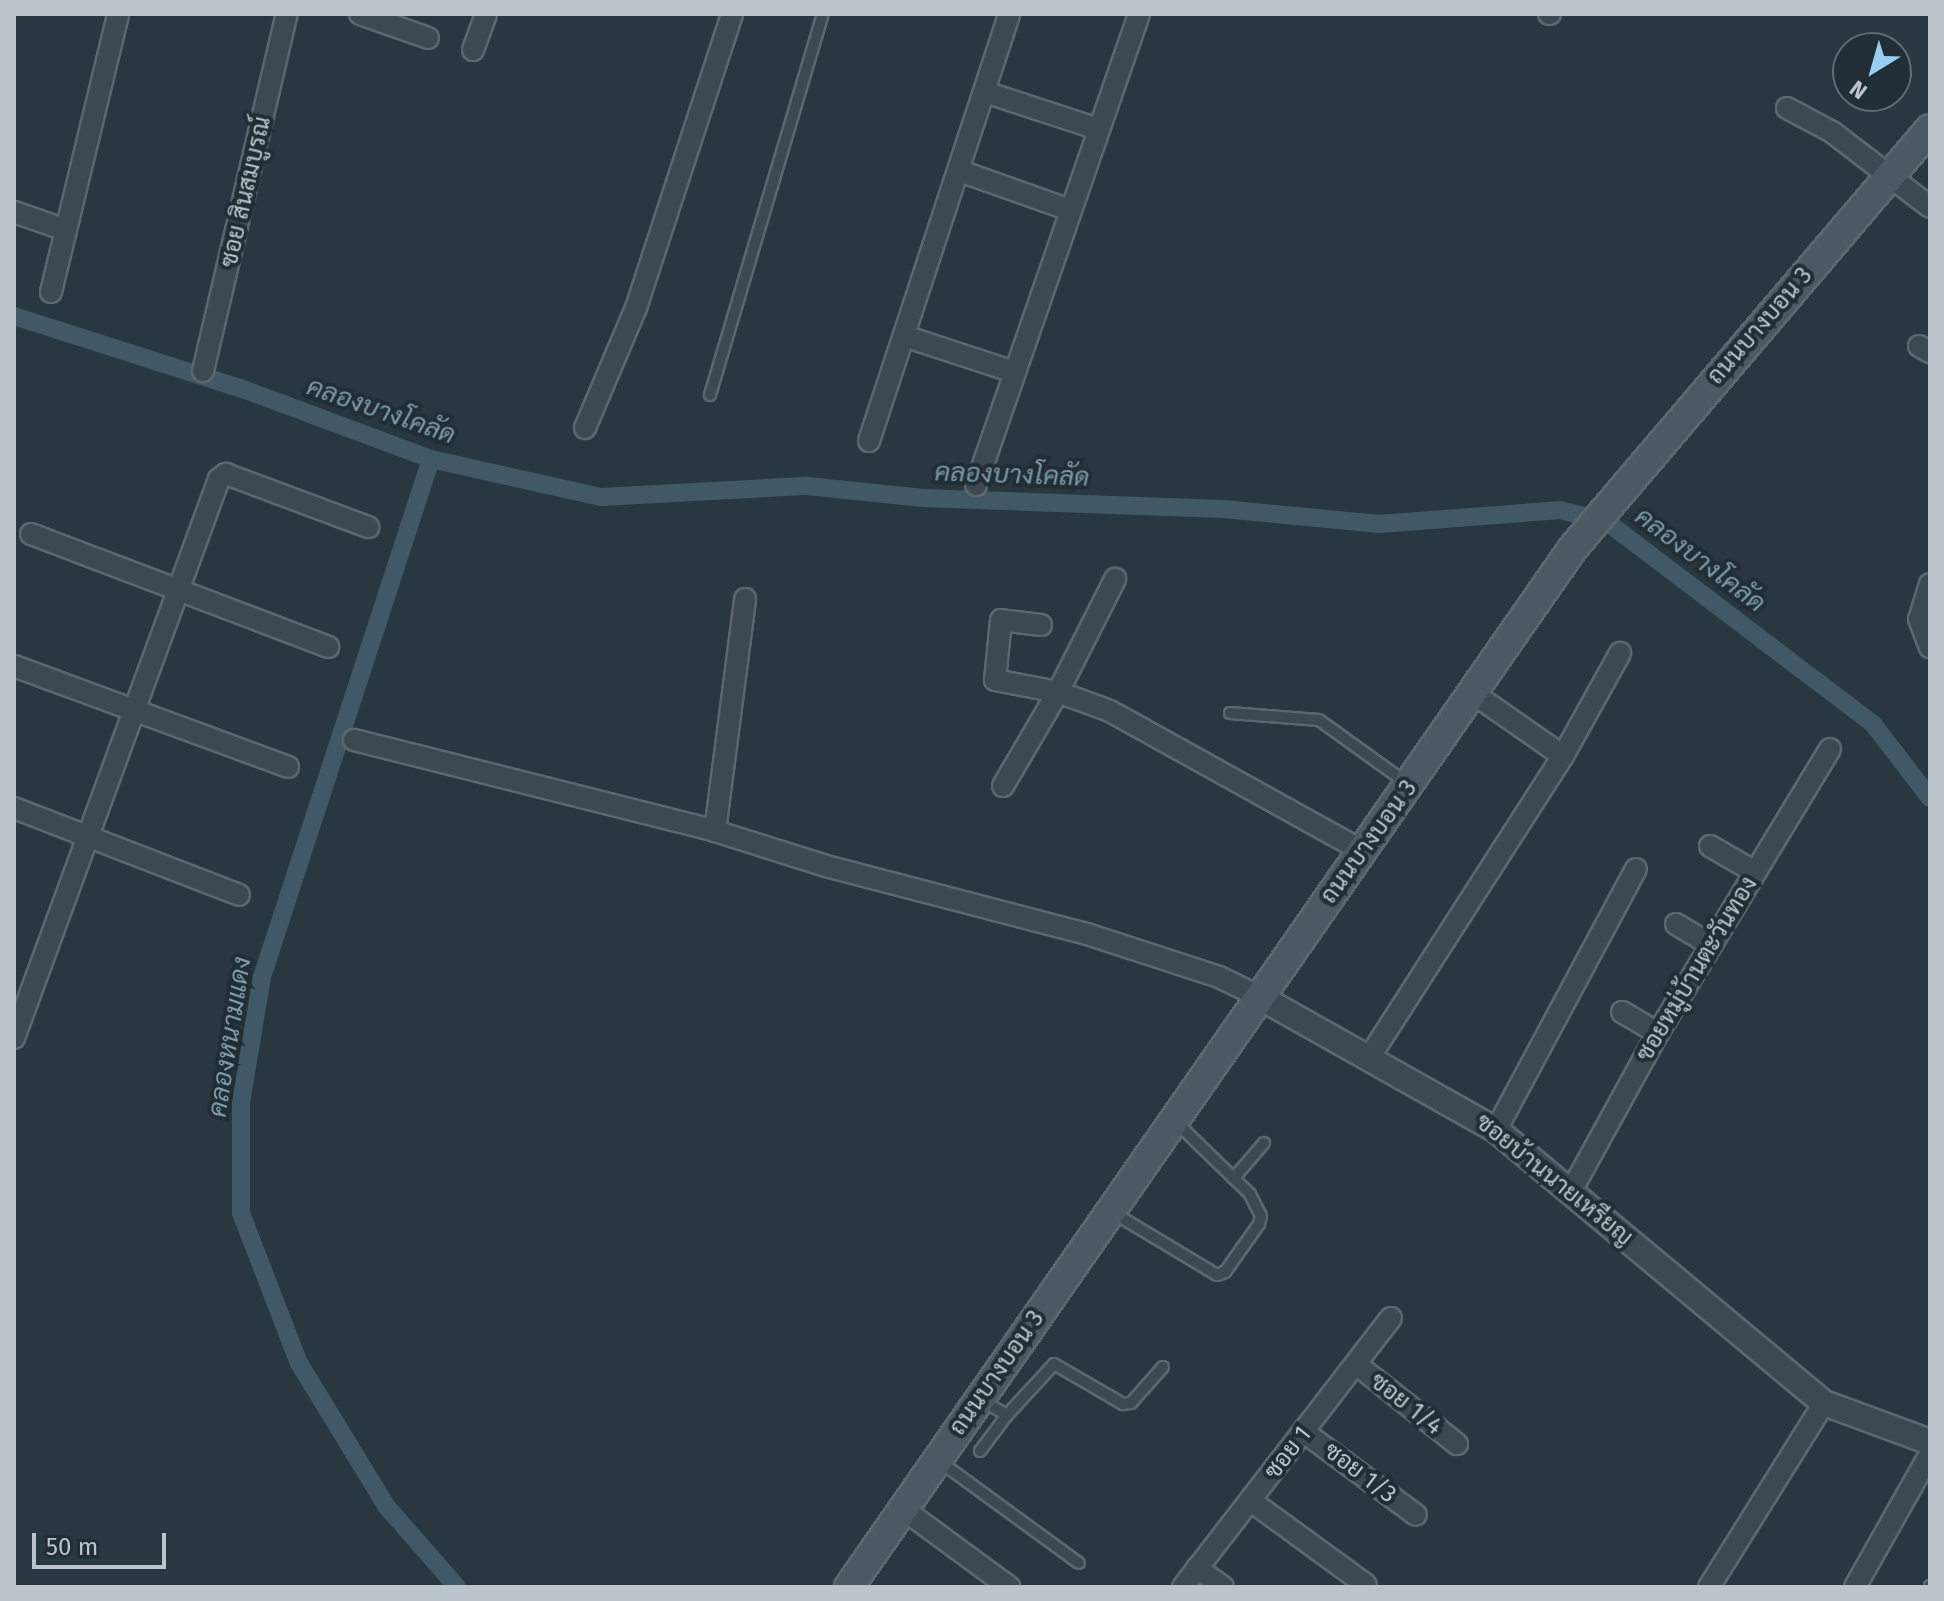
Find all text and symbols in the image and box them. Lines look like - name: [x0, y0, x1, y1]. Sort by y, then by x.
- north arrow: [1832, 32, 1912, 112]
- text: N: [1845, 75, 1872, 105]
- street label: ซอย สินสมบูรณ์: [215, 114, 277, 270]
- street label: ถนนบางบอน 3: [1701, 262, 1819, 390]
- water label: คลองบางโคลัด: [303, 371, 459, 451]
- water label: คลองบางโคลัด: [934, 457, 1090, 493]
- water label: คลองบางโคลัด: [1629, 501, 1771, 619]
- street label: ถนนบางบอน 3: [1315, 775, 1423, 909]
- street label: ซอยหมู่บ้านตะวันทอง: [1630, 871, 1764, 1067]
- water label: คลองหนามแดง: [202, 955, 258, 1119]
- street label: ซอยบ้านนายเหรียญ: [1470, 1108, 1638, 1252]
- street label: ถนนบางบอน 3: [943, 1305, 1051, 1441]
- street label: ซอย 1/4: [1364, 1367, 1448, 1441]
- street label: ซอย 1: [1258, 1421, 1318, 1485]
- street label: ซอย 1/3: [1318, 1436, 1402, 1510]
- scale bar: [36, 1517, 170, 1567]
- text: 50 m: [46, 1533, 98, 1561]

